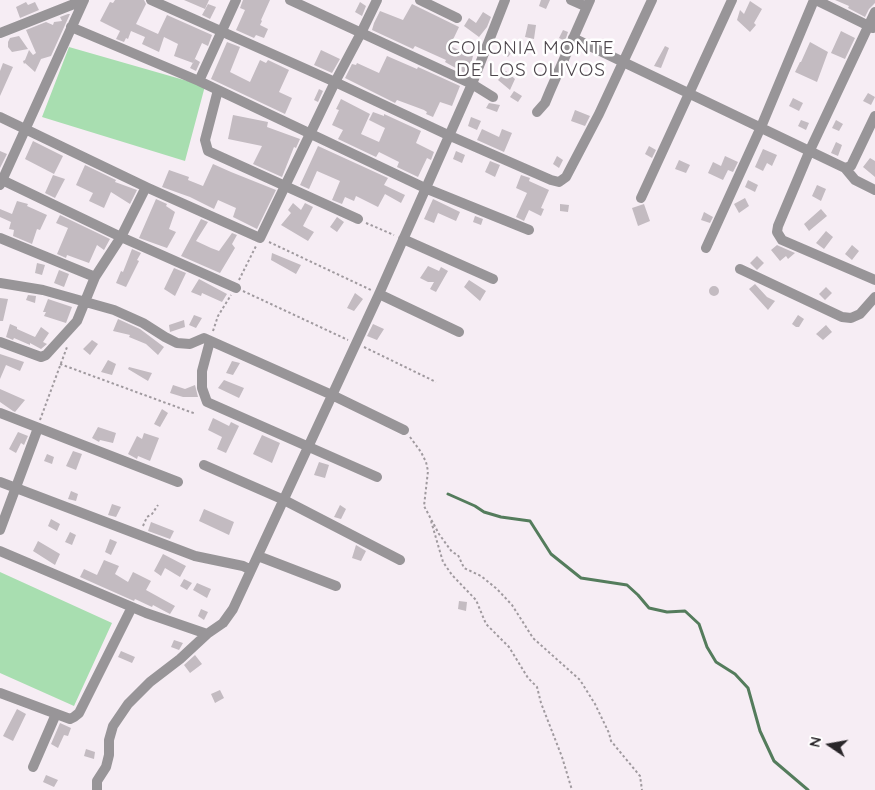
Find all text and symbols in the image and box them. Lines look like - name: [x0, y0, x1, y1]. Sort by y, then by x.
- district label: COLONIA MONTE DE LOS OLIVOS: [446, 37, 616, 81]
- north arrow: [805, 720, 855, 770]
- text: N: [805, 735, 825, 749]

